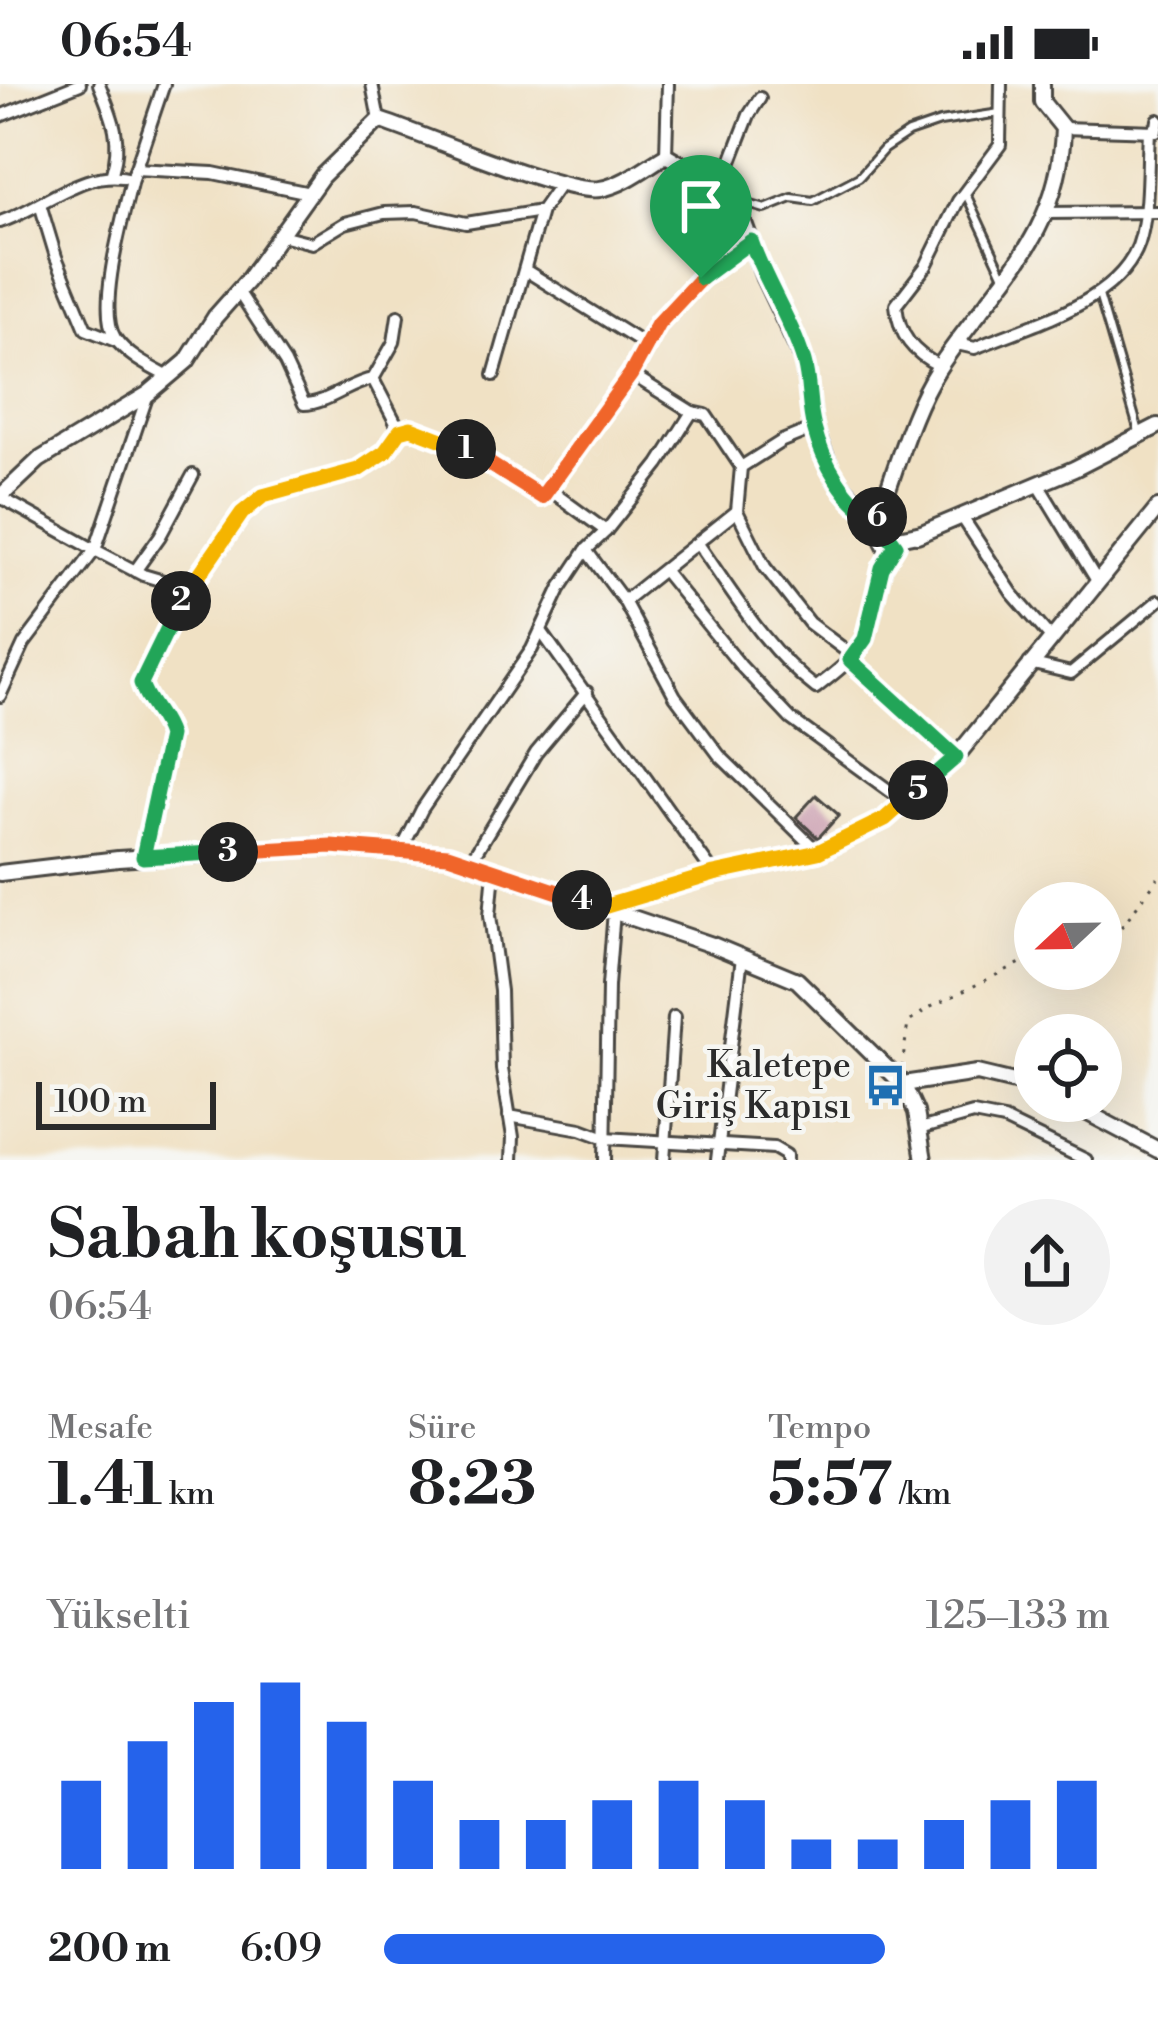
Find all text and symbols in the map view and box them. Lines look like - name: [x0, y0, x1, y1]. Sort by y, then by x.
- text: 06:54: [60, 14, 192, 71]
- pin: [650, 155, 752, 278]
- icon: arrive: [668, 173, 734, 239]
- pin: 1: [436, 419, 496, 479]
- text: 1: [458, 428, 474, 469]
- pin: 6: [847, 487, 907, 547]
- text: 6: [867, 496, 887, 537]
- pin: 2: [151, 571, 211, 631]
- text: 2: [171, 580, 191, 621]
- pin: 5: [888, 760, 948, 820]
- text: 5: [908, 769, 928, 810]
- pin: 3: [198, 822, 258, 882]
- text: 3: [218, 831, 238, 872]
- pin: 4: [552, 870, 612, 930]
- text: 4: [571, 879, 593, 920]
- north arrow: [1014, 882, 1122, 990]
- map controls: [1014, 882, 1122, 1122]
- button: locate: [1014, 1014, 1122, 1122]
- place label: Kaletepe Giriş Kapısı: [656, 1044, 851, 1130]
- bus stop icon: Kaletepe Giriş Kapısı: [862, 1062, 908, 1108]
- scale bar: [36, 1076, 216, 1129]
- text: 100 m: [54, 1082, 147, 1123]
- text: Sabah koşusu: [48, 1196, 466, 1279]
- button: share: [984, 1199, 1110, 1325]
- text: 06:54: [48, 1283, 152, 1332]
- text: Mesafe: [48, 1408, 153, 1449]
- text: Süre: [408, 1408, 476, 1449]
- text: Tempo: [768, 1408, 871, 1449]
- text: 1.41: [48, 1449, 162, 1524]
- text: 8:23: [408, 1449, 536, 1524]
- text: 5:57: [768, 1449, 892, 1524]
- text: km: [162, 1474, 215, 1515]
- text: /km: [892, 1474, 952, 1515]
- text: Yükselti: [48, 1592, 190, 1641]
- text: 125–133 m: [926, 1592, 1110, 1641]
- text: 200 m: [48, 1925, 171, 1974]
- text: 6:09: [240, 1925, 322, 1974]

